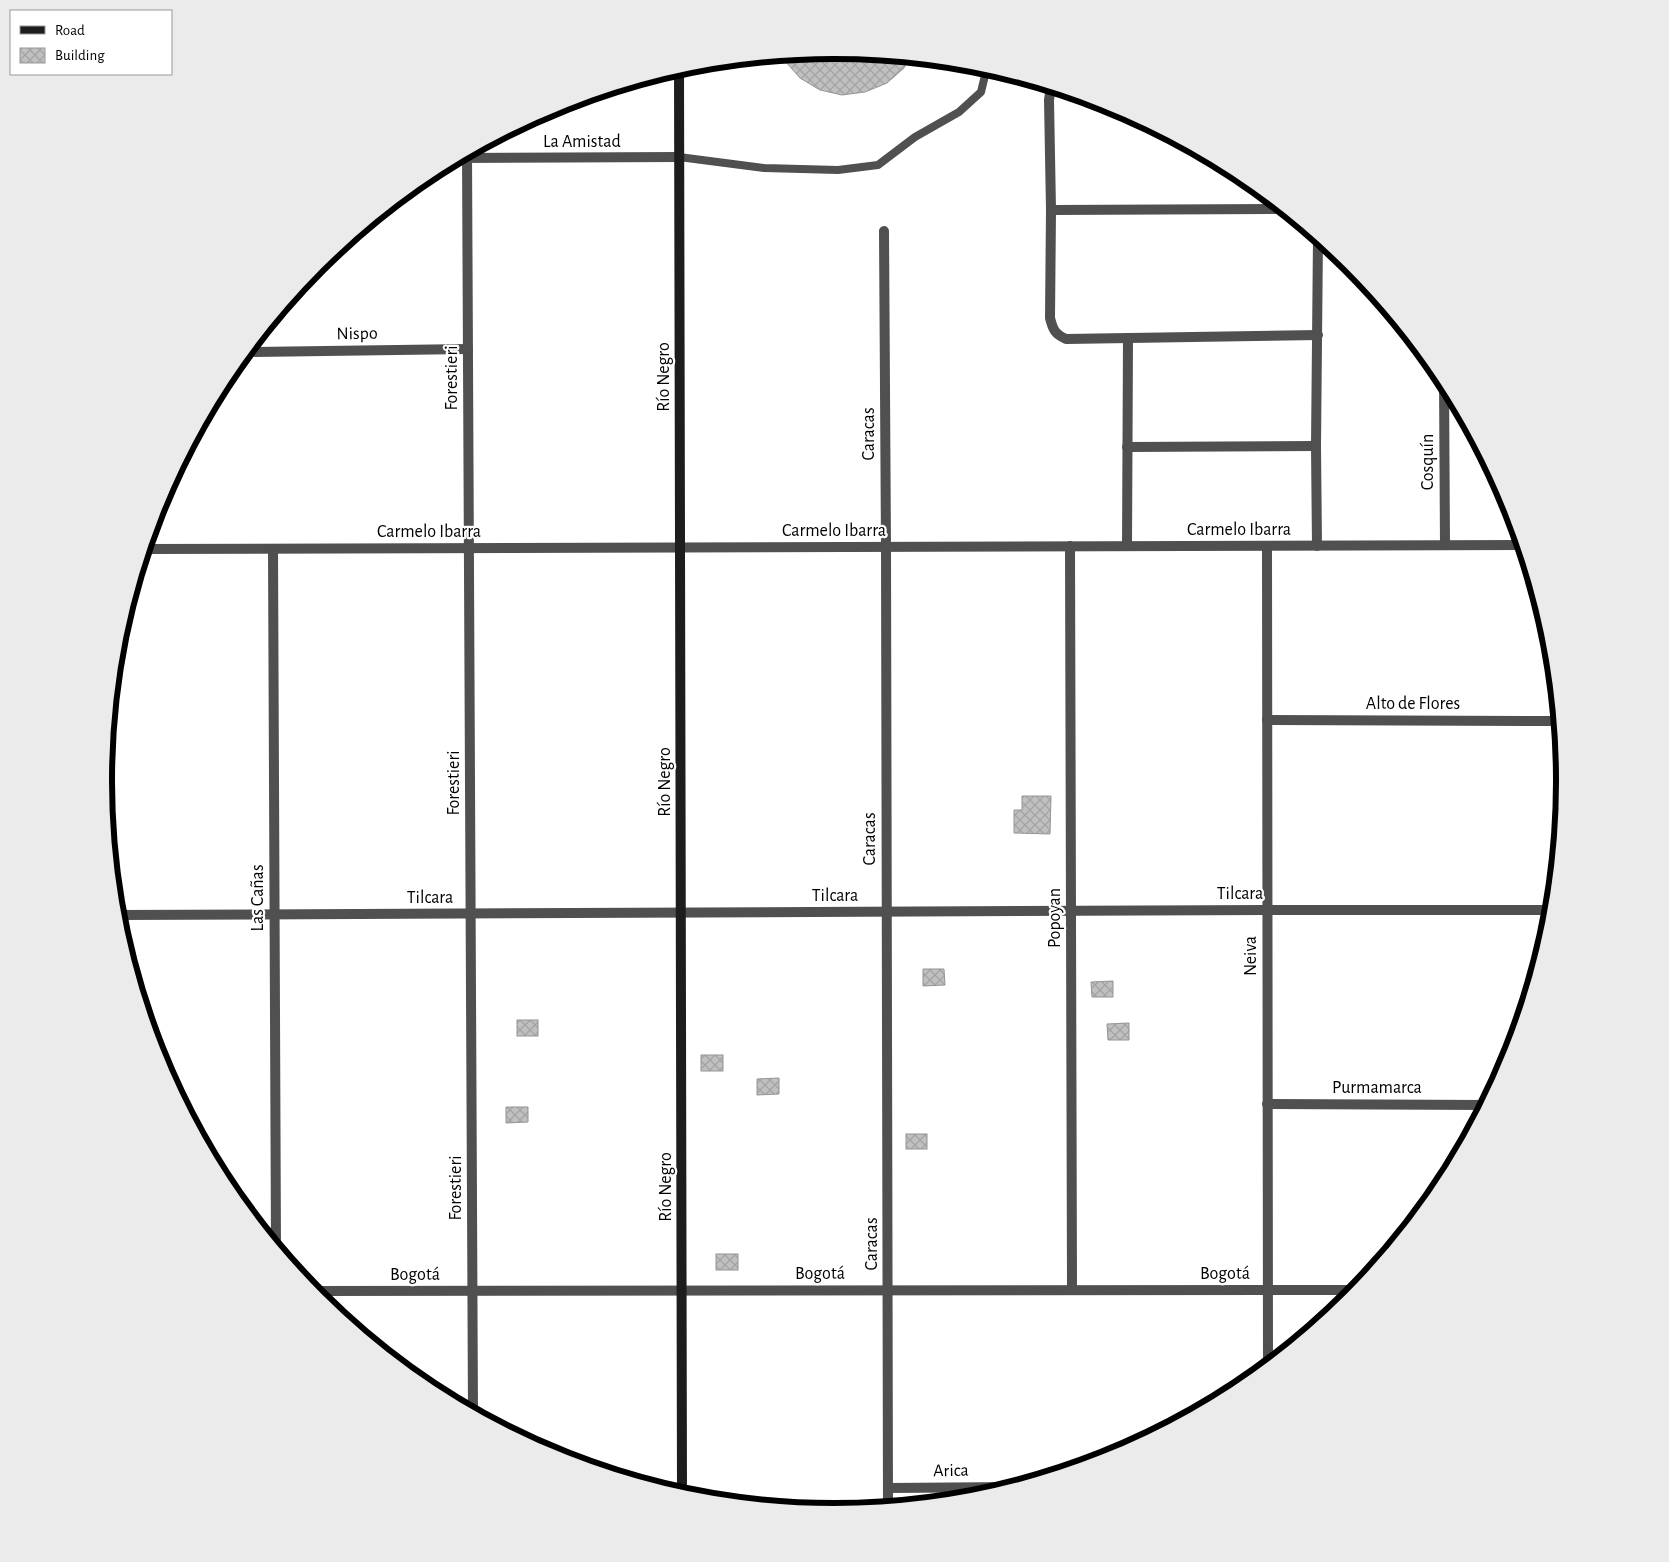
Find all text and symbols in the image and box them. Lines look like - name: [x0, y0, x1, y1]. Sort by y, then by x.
- legend: [10, 10, 172, 75]
- text: Road: [55, 23, 85, 38]
- text: Building: [55, 48, 105, 63]
- street label: La Amistad: [543, 133, 621, 151]
- street label: Nispo: [336, 325, 378, 343]
- street label: Río Negro: [655, 342, 673, 412]
- street label: Forestieri: [443, 345, 461, 411]
- street label: Caracas: [860, 407, 878, 461]
- street label: Cosquín: [1419, 434, 1437, 490]
- street label: Carmelo Ibarra: [1187, 521, 1291, 539]
- street label: Carmelo Ibarra: [782, 522, 886, 540]
- street label: Carmelo Ibarra: [377, 523, 481, 541]
- street label: Alto de Flores: [1366, 695, 1460, 713]
- street label: Río Negro: [656, 747, 674, 817]
- street label: Forestieri: [445, 750, 463, 816]
- street label: Caracas: [861, 812, 879, 866]
- street label: Las Cañas: [249, 864, 267, 932]
- street label: Tilcara: [1217, 885, 1263, 903]
- street label: Tilcara: [812, 887, 858, 905]
- street label: Popoyan: [1046, 888, 1064, 948]
- street label: Tilcara: [407, 889, 453, 907]
- street label: Neiva: [1242, 936, 1260, 976]
- street label: Purmamarca: [1332, 1079, 1422, 1097]
- street label: Río Negro: [657, 1152, 675, 1222]
- street label: Forestieri: [447, 1155, 465, 1221]
- street label: Caracas: [863, 1217, 881, 1271]
- street label: Bogotá: [795, 1265, 845, 1283]
- street label: Bogotá: [1200, 1265, 1250, 1283]
- street label: Bogotá: [390, 1266, 440, 1284]
- street label: Arica: [933, 1462, 969, 1480]

